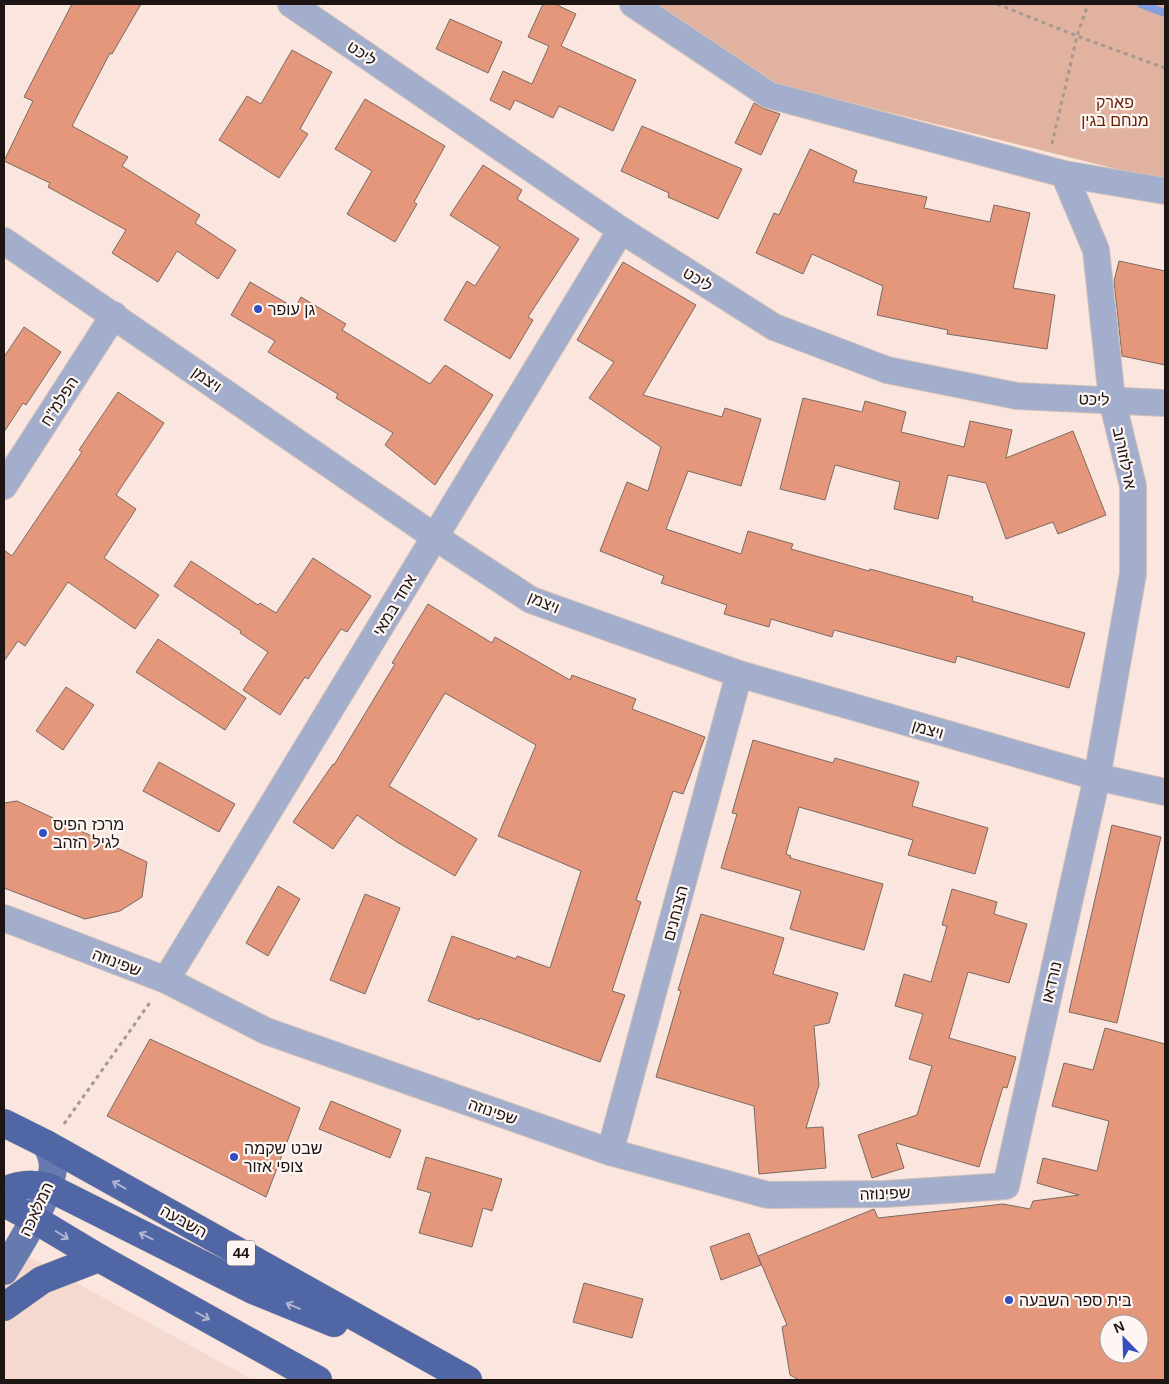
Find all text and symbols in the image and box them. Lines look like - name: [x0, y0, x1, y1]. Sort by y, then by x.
- street label: ליכט: [344, 38, 379, 69]
- park label: פארק מנחם בגין: [1081, 94, 1149, 129]
- street label: ליכט: [680, 264, 715, 295]
- place label: גן עופר: [268, 301, 315, 318]
- marker: גן עופר: [252, 303, 264, 315]
- street label: ויצמן: [189, 363, 225, 396]
- street label: הפלמ"ח: [37, 373, 82, 429]
- street label: ליכט: [1078, 390, 1110, 409]
- street label: ארלוזורוב: [1110, 426, 1139, 491]
- street label: אחד במאי: [369, 571, 419, 639]
- street label: ויצמן: [526, 588, 562, 617]
- street label: ויצמן: [910, 717, 946, 742]
- place label: מרכז הפיס לגיל הזהב: [53, 816, 124, 851]
- marker: מרכז הפיס לגיל הזהב: [37, 827, 49, 839]
- street label: הצנחנים: [660, 884, 691, 943]
- street label: שפינוזה: [90, 945, 144, 980]
- street label: נורדאו: [1038, 960, 1064, 1004]
- street label: שפינוזה: [466, 1095, 520, 1128]
- place label: שבט שקמה צופי אזור: [244, 1140, 322, 1175]
- marker: שבט שקמה צופי אזור: [228, 1151, 240, 1163]
- street label: המלאכה: [16, 1179, 56, 1239]
- one-way arrow: [112, 1179, 126, 1189]
- street label: שפינוזה: [859, 1184, 911, 1203]
- street label: השבעה: [158, 1202, 210, 1241]
- one-way arrow: [54, 1231, 68, 1241]
- one-way arrow: [139, 1231, 154, 1240]
- road number: 44: [227, 1240, 255, 1266]
- place label: בית ספר השבעה: [1019, 1292, 1132, 1309]
- marker: בית ספר השבעה: [1003, 1294, 1015, 1306]
- one-way arrow: [286, 1301, 301, 1310]
- one-way arrow: [195, 1311, 210, 1321]
- north arrow: [1099, 1314, 1149, 1364]
- text: N: [1111, 1318, 1127, 1336]

